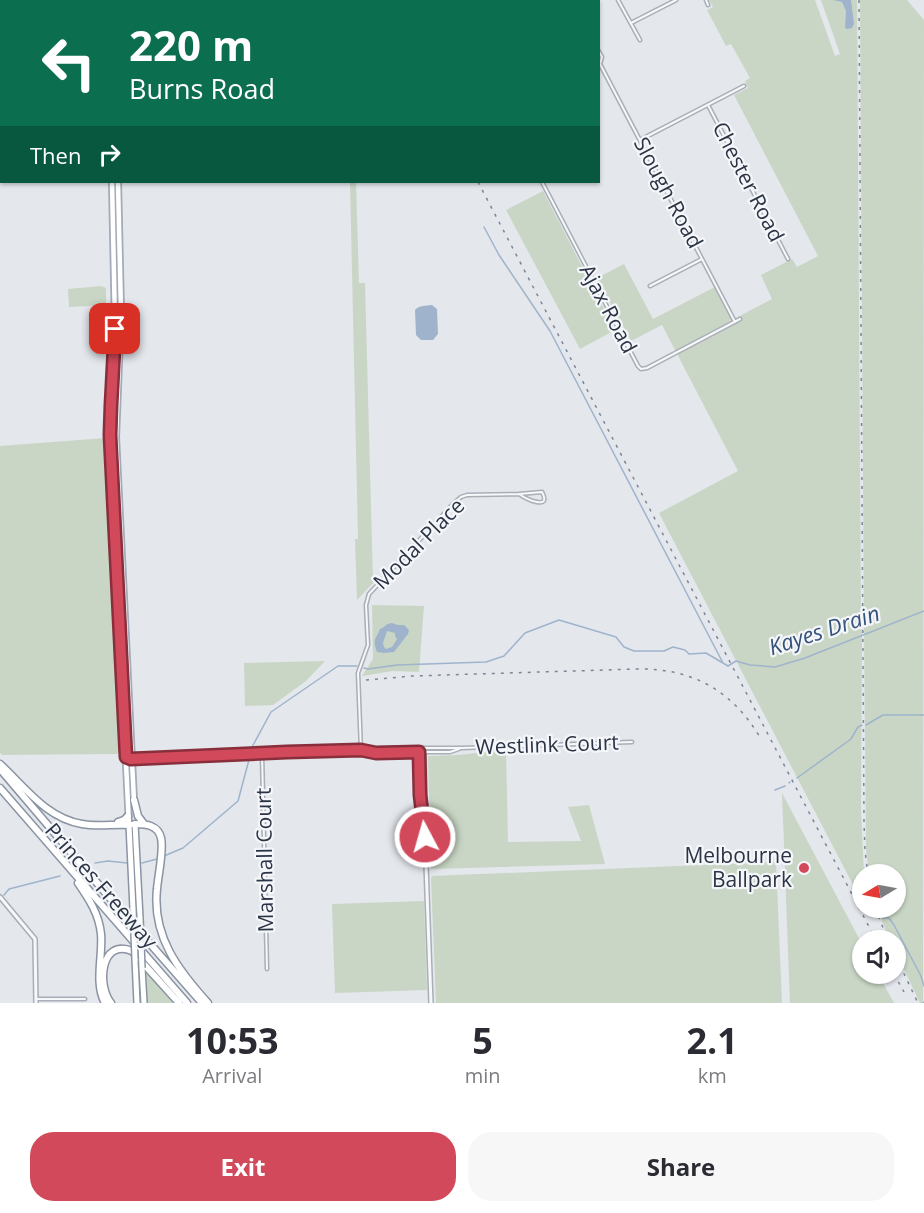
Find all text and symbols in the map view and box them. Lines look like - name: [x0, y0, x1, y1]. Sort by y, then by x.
- text: 220 m: [129, 16, 253, 73]
- icon: left: [30, 24, 108, 102]
- text: Burns Road: [129, 70, 275, 107]
- street label: Chester Road: [707, 117, 791, 246]
- street label: Slough Road: [628, 132, 710, 253]
- icon: right: [93, 138, 126, 171]
- text: Then: [30, 140, 81, 170]
- street label: Ajax Road: [574, 259, 644, 358]
- pin: [89, 303, 140, 354]
- icon: arrive: [98, 312, 131, 345]
- street label: Modal Place: [367, 492, 470, 595]
- water label: Kayes Drain: [764, 597, 883, 661]
- street label: Westlink Court: [475, 728, 619, 760]
- street label: Marshall Court: [249, 788, 279, 933]
- position arrow: [393, 805, 457, 869]
- street label: Princes Freeway: [39, 816, 165, 955]
- place label: Melbourne Ballpark: [684, 841, 792, 893]
- marker: Melbourne Ballpark: [797, 861, 811, 875]
- north arrow: [852, 864, 906, 918]
- map controls: [852, 864, 906, 984]
- button: sound: [852, 930, 906, 984]
- text: 10:53: [186, 1016, 279, 1065]
- text: 5: [472, 1016, 493, 1065]
- text: 2.1: [687, 1016, 738, 1065]
- text: Arrival: [202, 1062, 262, 1089]
- text: min: [465, 1062, 500, 1089]
- text: km: [698, 1062, 727, 1089]
- button: Exit: [30, 1132, 456, 1201]
- button: Share: [468, 1132, 894, 1201]

